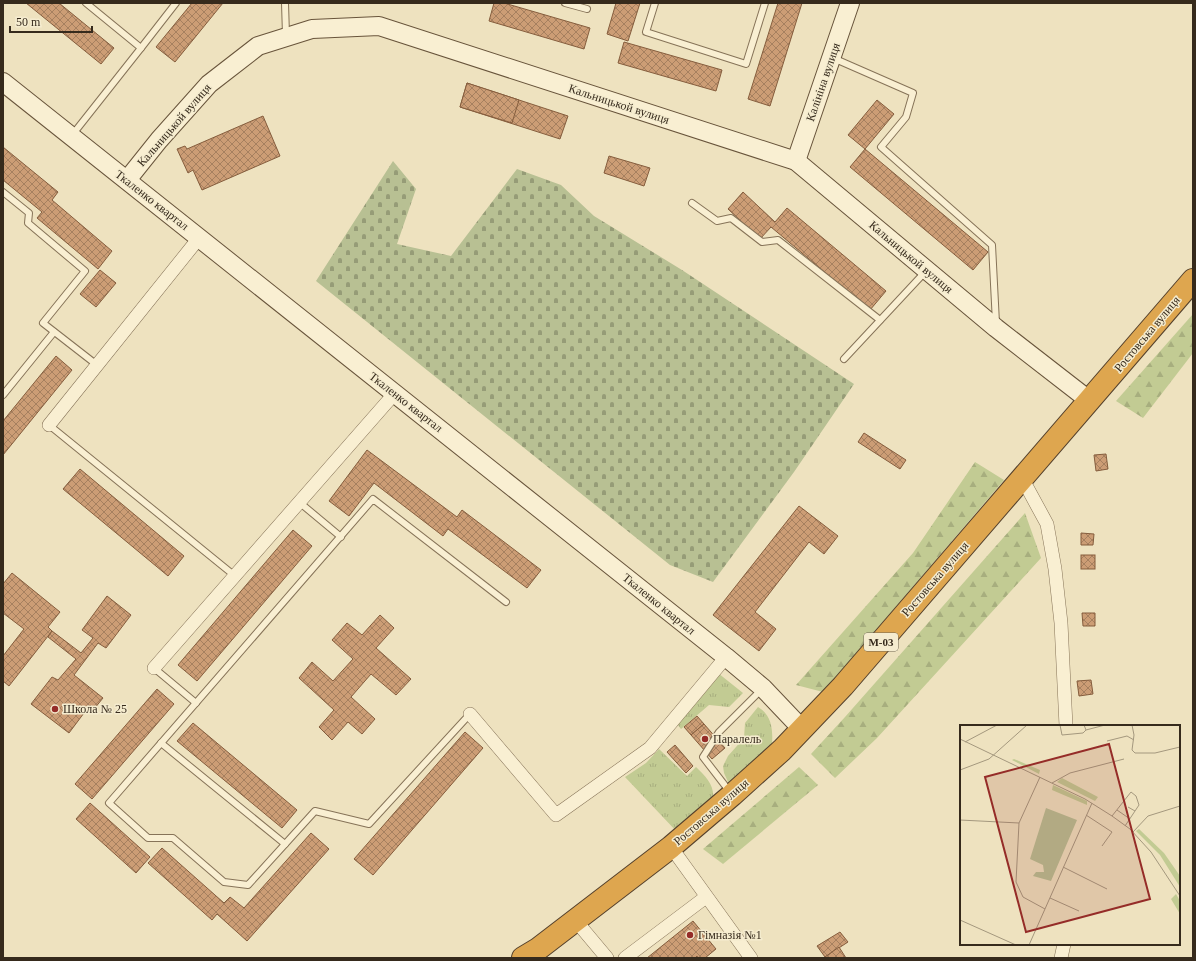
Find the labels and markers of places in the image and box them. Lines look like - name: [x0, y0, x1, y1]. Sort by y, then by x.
- place label: Школа № 25: [63, 702, 127, 716]
- marker: Школа № 25: [50, 704, 60, 714]
- place label: Паралель: [713, 732, 762, 746]
- marker: Паралель: [700, 734, 710, 744]
- place label: Гімназія №1: [698, 928, 762, 942]
- marker: Гімназія №1: [685, 930, 695, 940]

